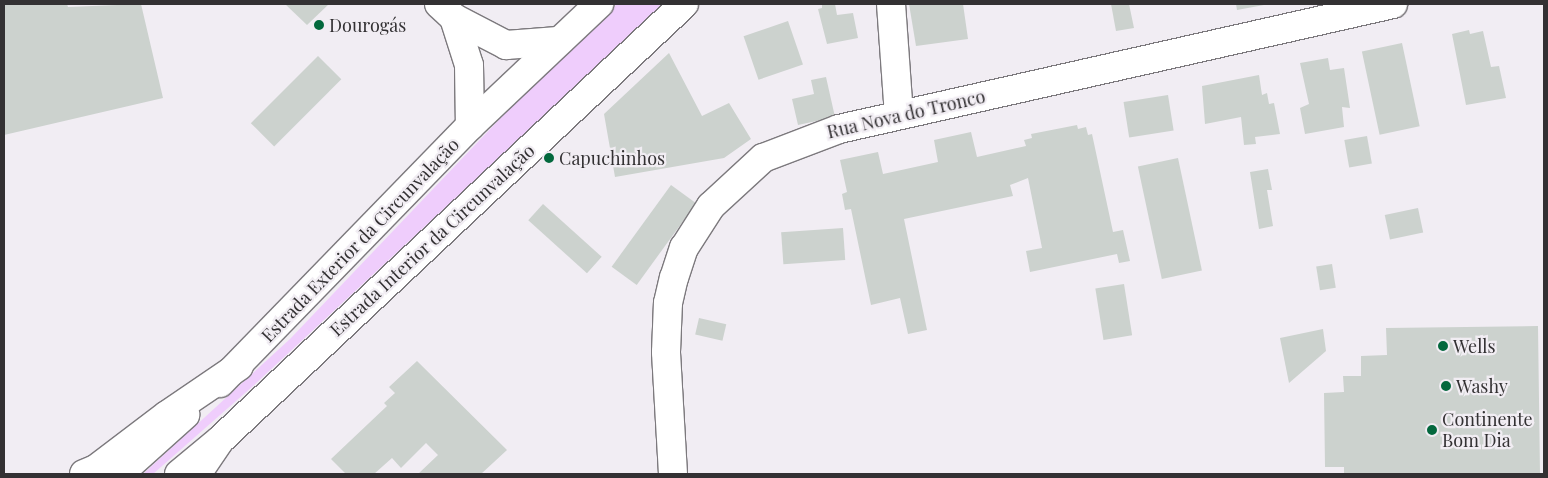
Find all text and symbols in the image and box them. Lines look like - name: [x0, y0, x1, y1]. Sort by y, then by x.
- place label: Dourogás: [329, 14, 406, 36]
- marker: Dourogás: [313, 19, 325, 31]
- street label: Rua Nova do Tronco: [824, 85, 988, 143]
- street label: Estrada Exterior da Circunvalação: [256, 133, 464, 347]
- street label: Estrada Interior da Circunvalação: [325, 139, 539, 341]
- place label: Capuchinhos: [559, 147, 665, 169]
- marker: Capuchinhos: [543, 152, 555, 164]
- place label: Wells: [1453, 335, 1495, 357]
- marker: Wells: [1437, 340, 1449, 352]
- place label: Washy: [1456, 375, 1508, 397]
- marker: Washy: [1440, 380, 1452, 392]
- place label: Continente Bom Dia: [1442, 409, 1533, 452]
- marker: Continente Bom Dia: [1426, 424, 1438, 436]

